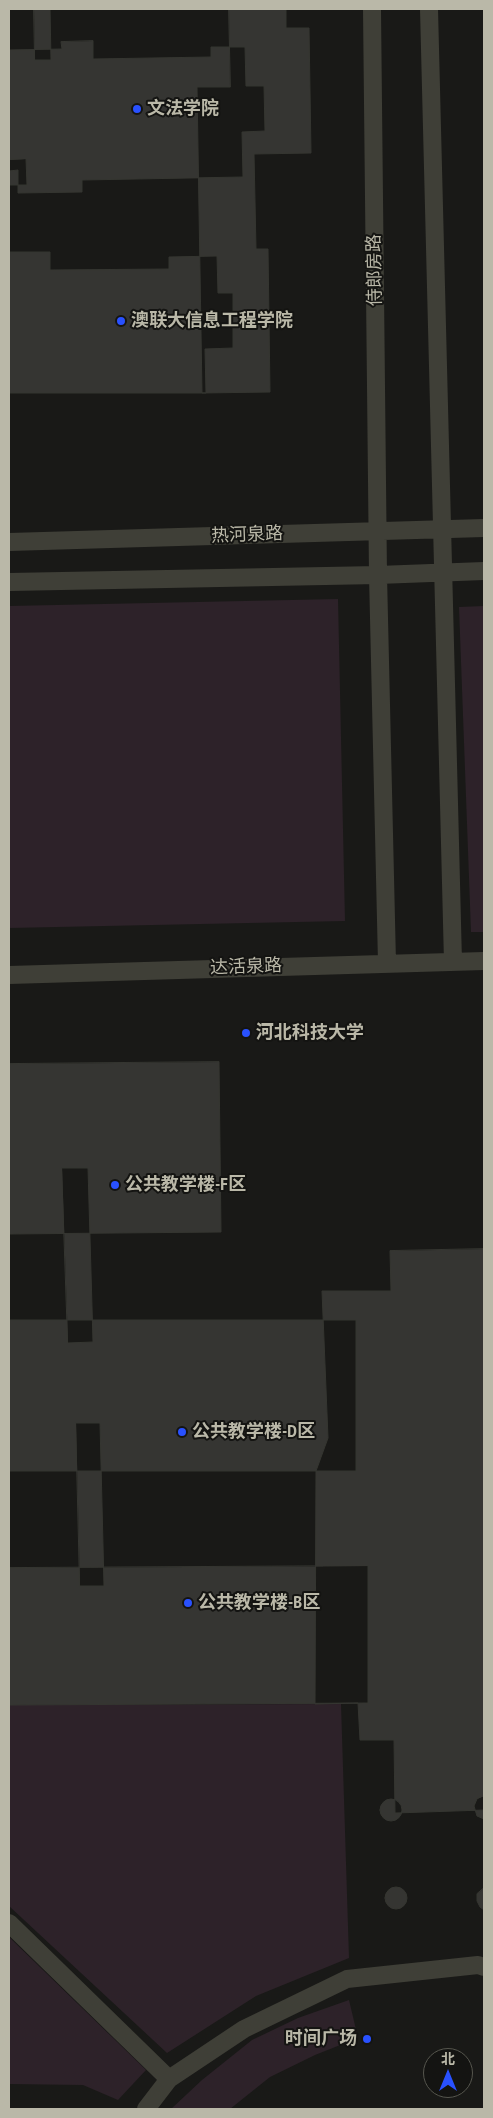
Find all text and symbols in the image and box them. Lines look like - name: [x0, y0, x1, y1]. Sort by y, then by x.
- place label: 文法学院: [147, 98, 219, 120]
- marker: 文法学院: [131, 103, 143, 115]
- street label: 侍郎房路: [364, 234, 386, 306]
- place label: 澳联大信息工程学院: [131, 310, 293, 332]
- marker: 澳联大信息工程学院: [115, 315, 127, 327]
- street label: 热河泉路: [211, 523, 283, 547]
- street label: 达活泉路: [210, 955, 282, 979]
- place label: 河北科技大学: [256, 1022, 364, 1044]
- marker: 河北科技大学: [240, 1027, 252, 1039]
- place label: 公共教学楼-F区: [125, 1174, 246, 1196]
- marker: 公共教学楼-F区: [109, 1179, 121, 1191]
- place label: 公共教学楼-D区: [192, 1421, 315, 1443]
- marker: 公共教学楼-D区: [176, 1426, 188, 1438]
- place label: 公共教学楼-B区: [198, 1592, 320, 1614]
- marker: 公共教学楼-B区: [182, 1597, 194, 1609]
- place label: 时间广场: [285, 2028, 357, 2050]
- marker: 时间广场: [361, 2033, 373, 2045]
- north arrow: [423, 2048, 473, 2098]
- text: 北: [441, 2050, 455, 2068]

